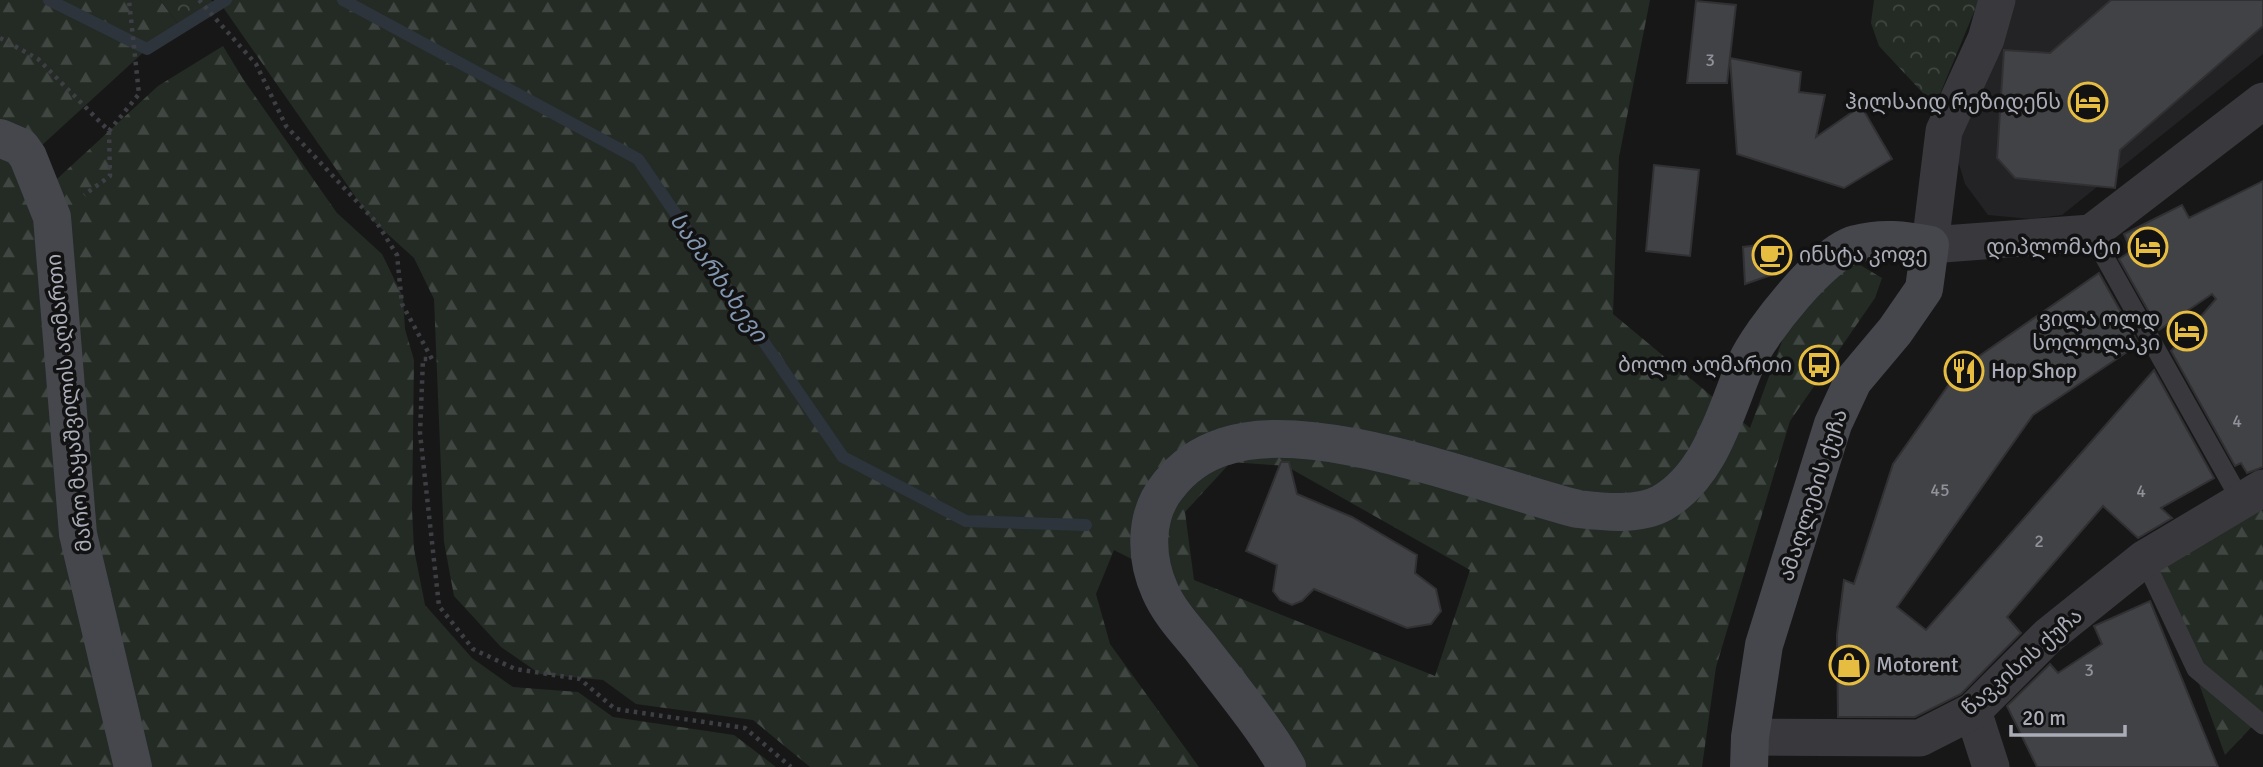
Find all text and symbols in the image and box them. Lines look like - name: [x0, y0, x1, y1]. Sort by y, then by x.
- house number: 3: [1705, 49, 1715, 71]
- hotel icon: ჰილსაიდ რეზიდენს: [2067, 81, 2109, 123]
- place label: ჰილსაიდ რეზიდენს: [1845, 89, 2061, 115]
- water label: სამარხახევი: [663, 207, 774, 348]
- hotel icon: დიპლომატი: [2127, 226, 2169, 268]
- cafe icon: ინსტა კოფე: [1751, 234, 1793, 276]
- place label: დიპლომატი: [1986, 234, 2121, 260]
- place label: ინსტა კოფე: [1799, 242, 1928, 268]
- street label: მარო მაყაშვილის აღმართი: [40, 253, 98, 553]
- place label: ვილა ოლდ სოლოლაკი: [2032, 306, 2160, 356]
- hotel icon: ვილა ოლდ სოლოლაკი: [2166, 310, 2208, 352]
- bus stop icon: ბოლო აღმართი: [1798, 344, 1840, 386]
- restaurant icon: Hop Shop: [1943, 350, 1985, 392]
- place label: ბოლო აღმართი: [1618, 352, 1792, 378]
- place label: Hop Shop: [1991, 358, 2077, 384]
- street label: ამაღლების ქუჩა: [1773, 406, 1853, 584]
- house number: 4: [2232, 410, 2242, 432]
- house number: 45: [1930, 479, 1950, 501]
- house number: 4: [2136, 480, 2146, 502]
- house number: 2: [2034, 530, 2044, 552]
- street label: წავკისის ქუჩა: [1956, 603, 2088, 721]
- shop icon: Motorent: [1828, 644, 1870, 686]
- place label: Motorent: [1876, 652, 1958, 678]
- house number: 3: [2084, 659, 2094, 681]
- scale bar: [2011, 694, 2125, 738]
- text: 20 m: [2022, 705, 2066, 731]

